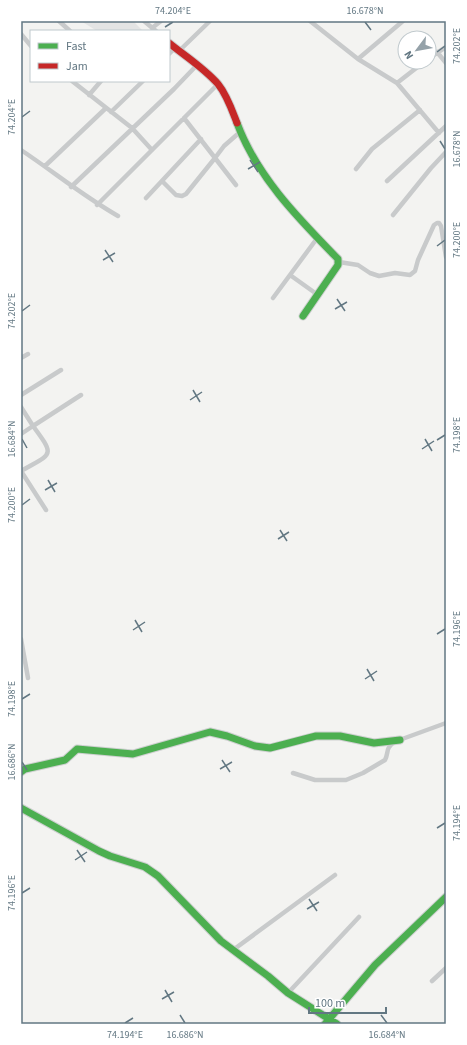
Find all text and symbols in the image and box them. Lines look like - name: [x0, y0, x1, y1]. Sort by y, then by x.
- text: 74.204°E: [155, 4, 191, 18]
- text: 16.678°N: [346, 4, 384, 18]
- text: 74.202°E: [450, 28, 464, 64]
- legend: [30, 30, 170, 82]
- north arrow: [397, 30, 437, 70]
- text: Fast: [66, 38, 86, 55]
- text: N: [401, 48, 417, 62]
- text: Jam: [66, 58, 88, 75]
- text: 74.204°E: [5, 99, 19, 135]
- text: 16.678°N: [450, 130, 464, 168]
- text: 74.200°E: [450, 222, 464, 258]
- text: 74.202°E: [5, 293, 19, 329]
- text: 74.198°E: [450, 417, 464, 453]
- text: 16.684°N: [5, 420, 19, 458]
- text: 74.200°E: [5, 487, 19, 523]
- text: 74.196°E: [450, 611, 464, 647]
- text: 74.198°E: [5, 681, 19, 717]
- text: 16.686°N: [5, 743, 19, 781]
- text: 74.194°E: [450, 805, 464, 841]
- text: 74.196°E: [5, 875, 19, 911]
- scale bar: [309, 989, 386, 1015]
- text: 100 m: [315, 995, 345, 1012]
- text: 74.194°E: [107, 1028, 143, 1042]
- text: 16.686°N: [166, 1028, 204, 1042]
- text: 16.684°N: [368, 1028, 406, 1042]

